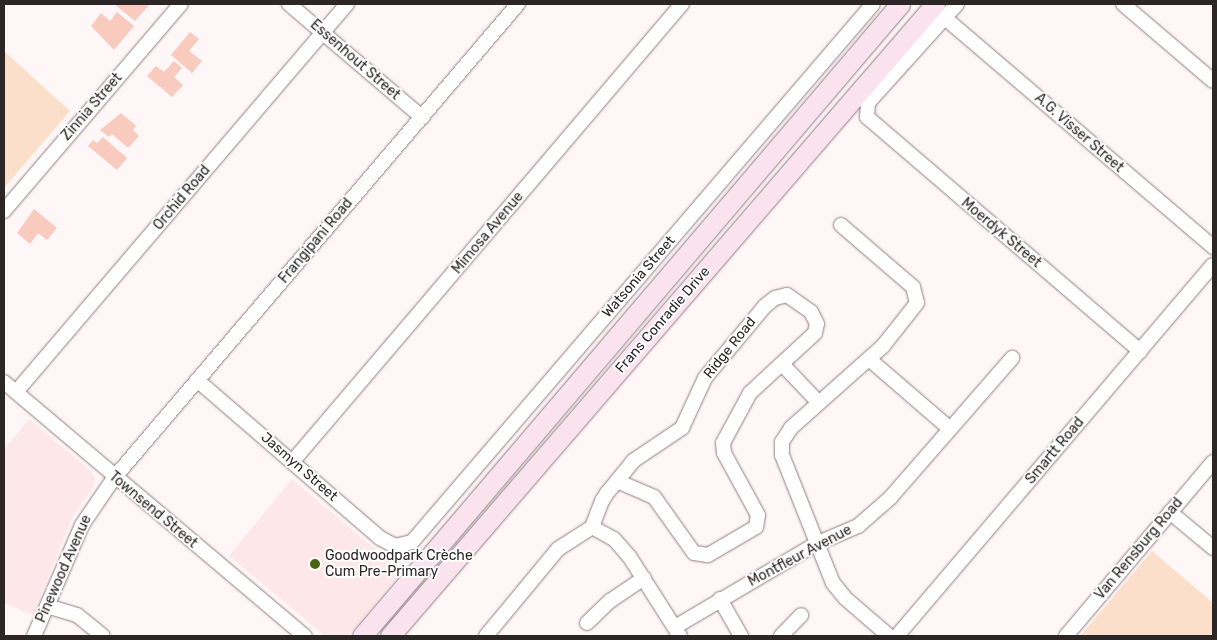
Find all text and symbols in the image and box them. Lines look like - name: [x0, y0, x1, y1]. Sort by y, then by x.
- street label: Essenhout Street: [307, 16, 403, 104]
- street label: Zinnia Street: [58, 70, 126, 144]
- street label: A.G. Visser Street: [1031, 90, 1127, 176]
- street label: Orchid Road: [150, 162, 214, 234]
- street label: Mimosa Avenue: [449, 188, 527, 278]
- street label: Frangipani Road: [276, 195, 356, 287]
- street label: Moerdyk Street: [958, 195, 1044, 271]
- street label: Watsonia Street: [599, 233, 679, 321]
- street label: Frans Conradie Drive: [612, 263, 714, 377]
- street label: Ridge Road: [700, 314, 760, 382]
- street label: Smartt Road: [1022, 414, 1088, 488]
- street label: Jasmyn Street: [257, 429, 341, 505]
- street label: Townsend Street: [105, 468, 201, 552]
- street label: Van Rensburg Road: [1092, 495, 1186, 603]
- street label: Pinewood Avenue: [33, 512, 95, 626]
- street label: Montfleur Avenue: [745, 521, 855, 591]
- place label: Goodwoodpark Crèche Cum Pre-Primary: [325, 548, 473, 580]
- marker: Goodwoodpark Crèche Cum Pre-Primary: [309, 558, 321, 570]

